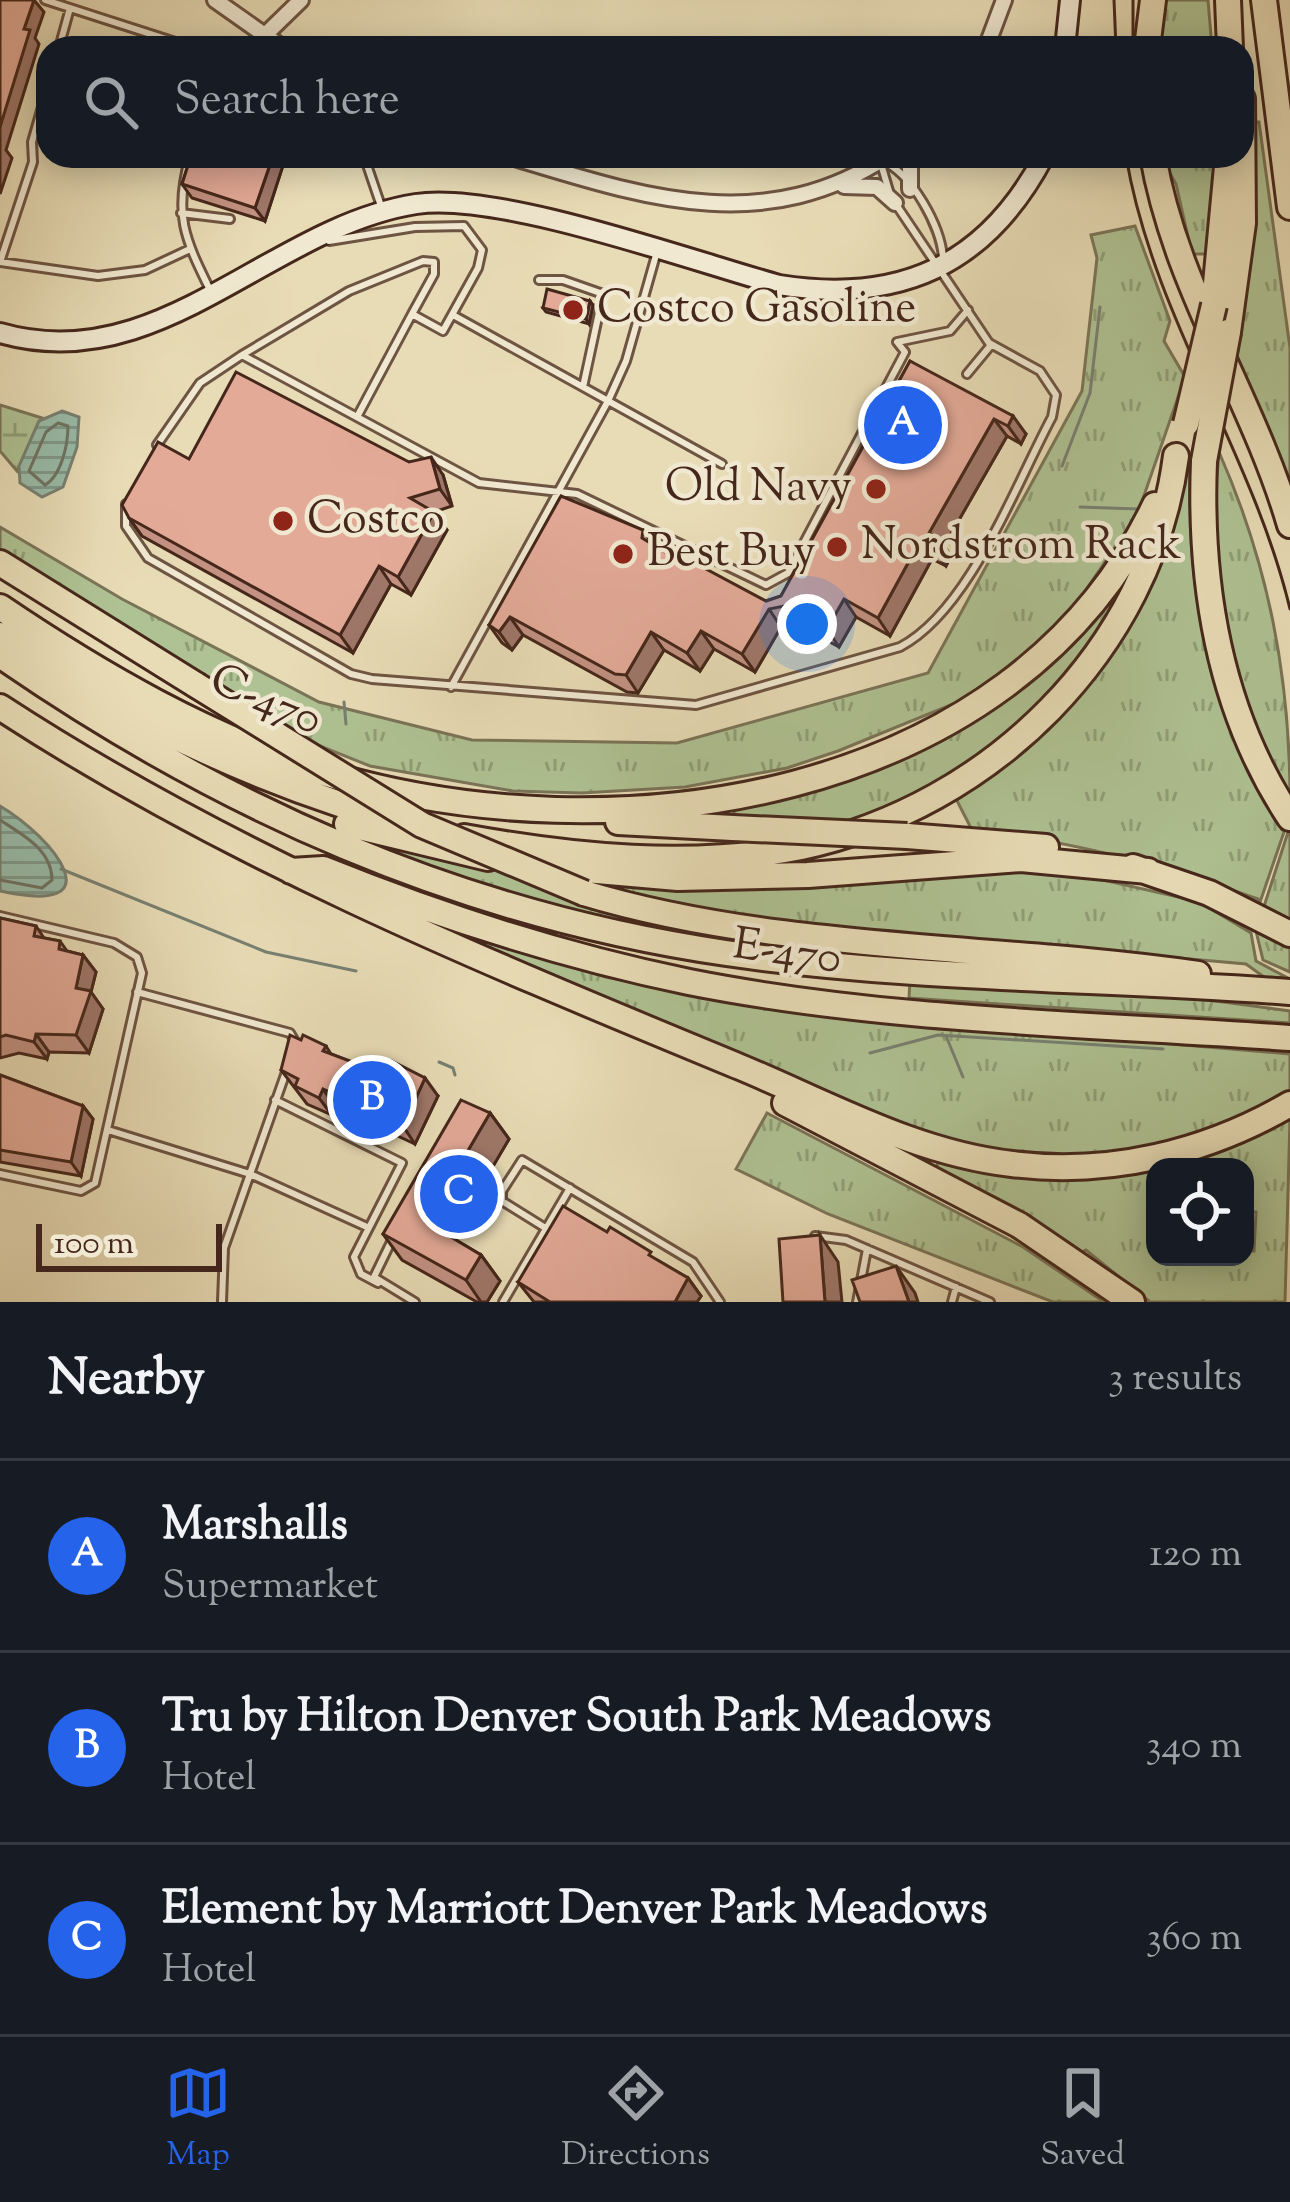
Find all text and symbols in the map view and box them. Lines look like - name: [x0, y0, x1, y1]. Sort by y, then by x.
- search box: [36, 36, 1254, 168]
- icon: search: [78, 69, 144, 135]
- text: Search here: [174, 70, 400, 135]
- place label: Costco Gasoline: [597, 278, 916, 343]
- marker: Costco Gasoline: [560, 297, 586, 323]
- pin: A: [864, 380, 942, 470]
- place label: Old Navy: [665, 457, 852, 522]
- marker: Old Navy: [863, 476, 889, 502]
- place label: Costco: [307, 489, 445, 554]
- marker: Costco: [270, 508, 296, 534]
- place label: Nordstrom Rack: [861, 515, 1182, 580]
- place label: Best Buy: [647, 522, 816, 587]
- marker: Nordstrom Rack: [824, 534, 850, 560]
- marker: Best Buy: [610, 541, 636, 567]
- your location: [777, 594, 837, 654]
- street label: C-470: [199, 649, 331, 755]
- street label: E-470: [729, 914, 845, 994]
- pin: B: [333, 1055, 411, 1145]
- pin: C: [420, 1149, 498, 1239]
- map controls: [1146, 1158, 1254, 1266]
- button: locate: [1146, 1158, 1254, 1266]
- scale bar: [36, 1218, 222, 1271]
- text: 100 m: [54, 1221, 134, 1269]
- text: Nearby: [48, 1344, 205, 1417]
- text: 3 results: [1108, 1352, 1242, 1408]
- text: Marshalls: [162, 1495, 348, 1560]
- text: A: [71, 1528, 103, 1584]
- text: 120 m: [1149, 1528, 1242, 1584]
- text: Supermarket: [162, 1560, 378, 1616]
- text: Tru by Hilton Denver South Park Meadows: [162, 1687, 991, 1752]
- text: B: [75, 1720, 99, 1776]
- text: 340 m: [1146, 1720, 1242, 1776]
- text: Hotel: [162, 1752, 256, 1808]
- text: Element by Marriott Denver Park Meadows: [162, 1879, 988, 1944]
- text: C: [71, 1912, 103, 1968]
- text: 360 m: [1146, 1912, 1242, 1968]
- text: Hotel: [162, 1944, 256, 2000]
- tab: Map: [165, 2060, 231, 2180]
- tab: Directions: [561, 2060, 710, 2180]
- tab: Saved: [1040, 2060, 1125, 2180]

